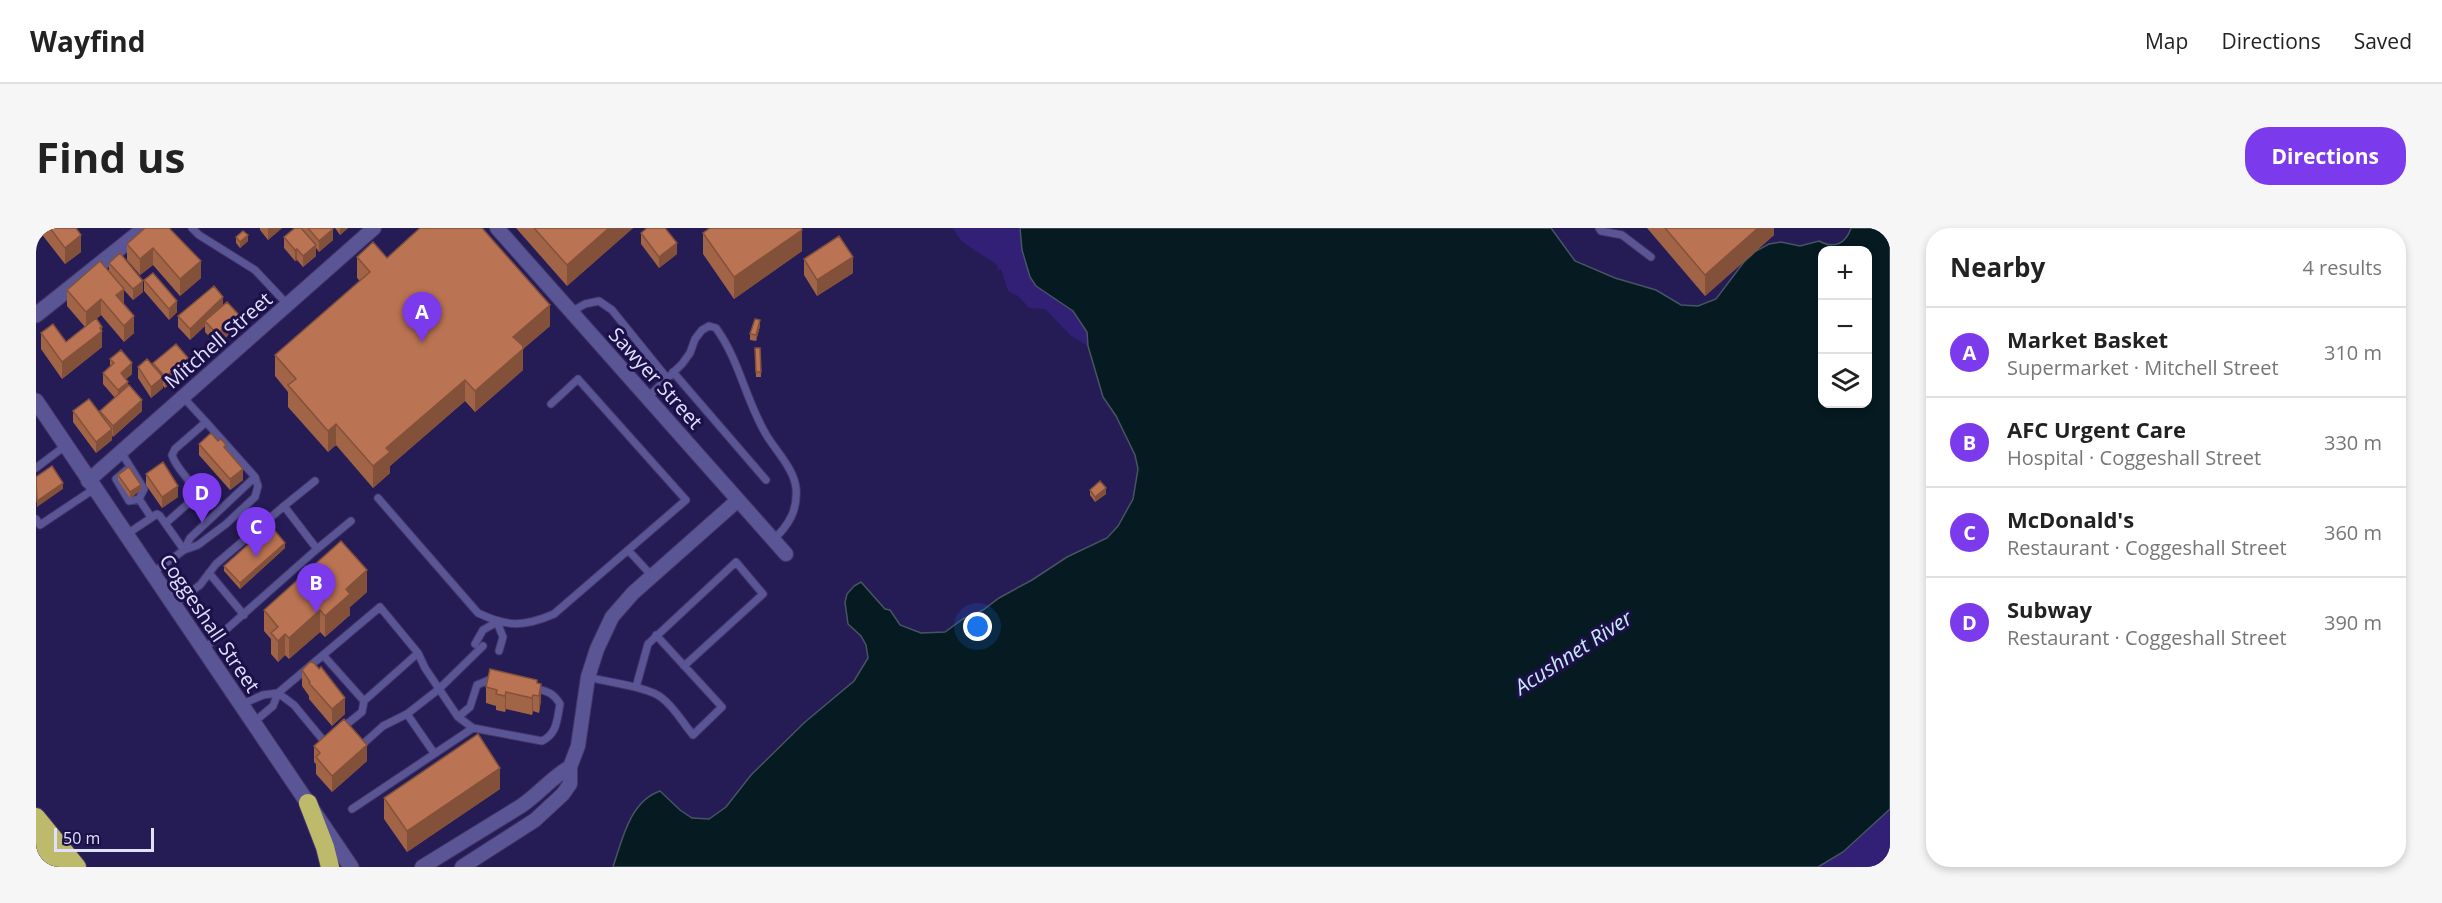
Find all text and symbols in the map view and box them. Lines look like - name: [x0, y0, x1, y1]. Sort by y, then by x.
- text: Wayfind: [30, 22, 145, 60]
- text: Map: [2145, 27, 2188, 55]
- text: Directions: [2221, 27, 2321, 55]
- text: Saved: [2354, 27, 2412, 55]
- button: Directions: [2245, 127, 2406, 185]
- text: Find us: [36, 128, 185, 185]
- map controls: [1818, 246, 1872, 408]
- button: +: [1818, 246, 1872, 300]
- text: Nearby: [1950, 249, 2045, 285]
- text: 4 results: [2302, 254, 2382, 281]
- street label: Mitchell Street: [158, 286, 278, 394]
- pin: A: [402, 292, 442, 342]
- button: −: [1818, 300, 1872, 354]
- street label: Sawyer Street: [603, 321, 709, 435]
- text: Market Basket: [2007, 324, 2168, 354]
- text: A: [1963, 339, 1976, 366]
- text: 310 m: [2324, 339, 2382, 366]
- button: layers: [1818, 354, 1872, 408]
- text: Supermarket · Mitchell Street: [2007, 354, 2279, 381]
- text: AFC Urgent Care: [2007, 414, 2186, 444]
- text: B: [1963, 429, 1976, 456]
- text: 330 m: [2324, 429, 2382, 456]
- text: Hospital · Coggeshall Street: [2007, 444, 2261, 471]
- pin: D: [182, 474, 222, 523]
- text: McDonald's: [2007, 504, 2134, 534]
- pin: C: [236, 508, 276, 557]
- text: C: [1963, 519, 1976, 546]
- text: 360 m: [2324, 519, 2382, 546]
- text: Restaurant · Coggeshall Street: [2007, 534, 2287, 561]
- street label: Coggeshall Street: [154, 548, 266, 698]
- pin: B: [296, 564, 336, 613]
- text: Subway: [2007, 594, 2092, 624]
- water label: Acushnet River: [1507, 603, 1638, 702]
- text: D: [1962, 609, 1977, 636]
- text: 390 m: [2324, 609, 2382, 636]
- your location: [963, 612, 992, 641]
- text: Restaurant · Coggeshall Street: [2007, 624, 2287, 651]
- scale bar: [54, 825, 154, 852]
- text: 50 m: [63, 827, 100, 849]

